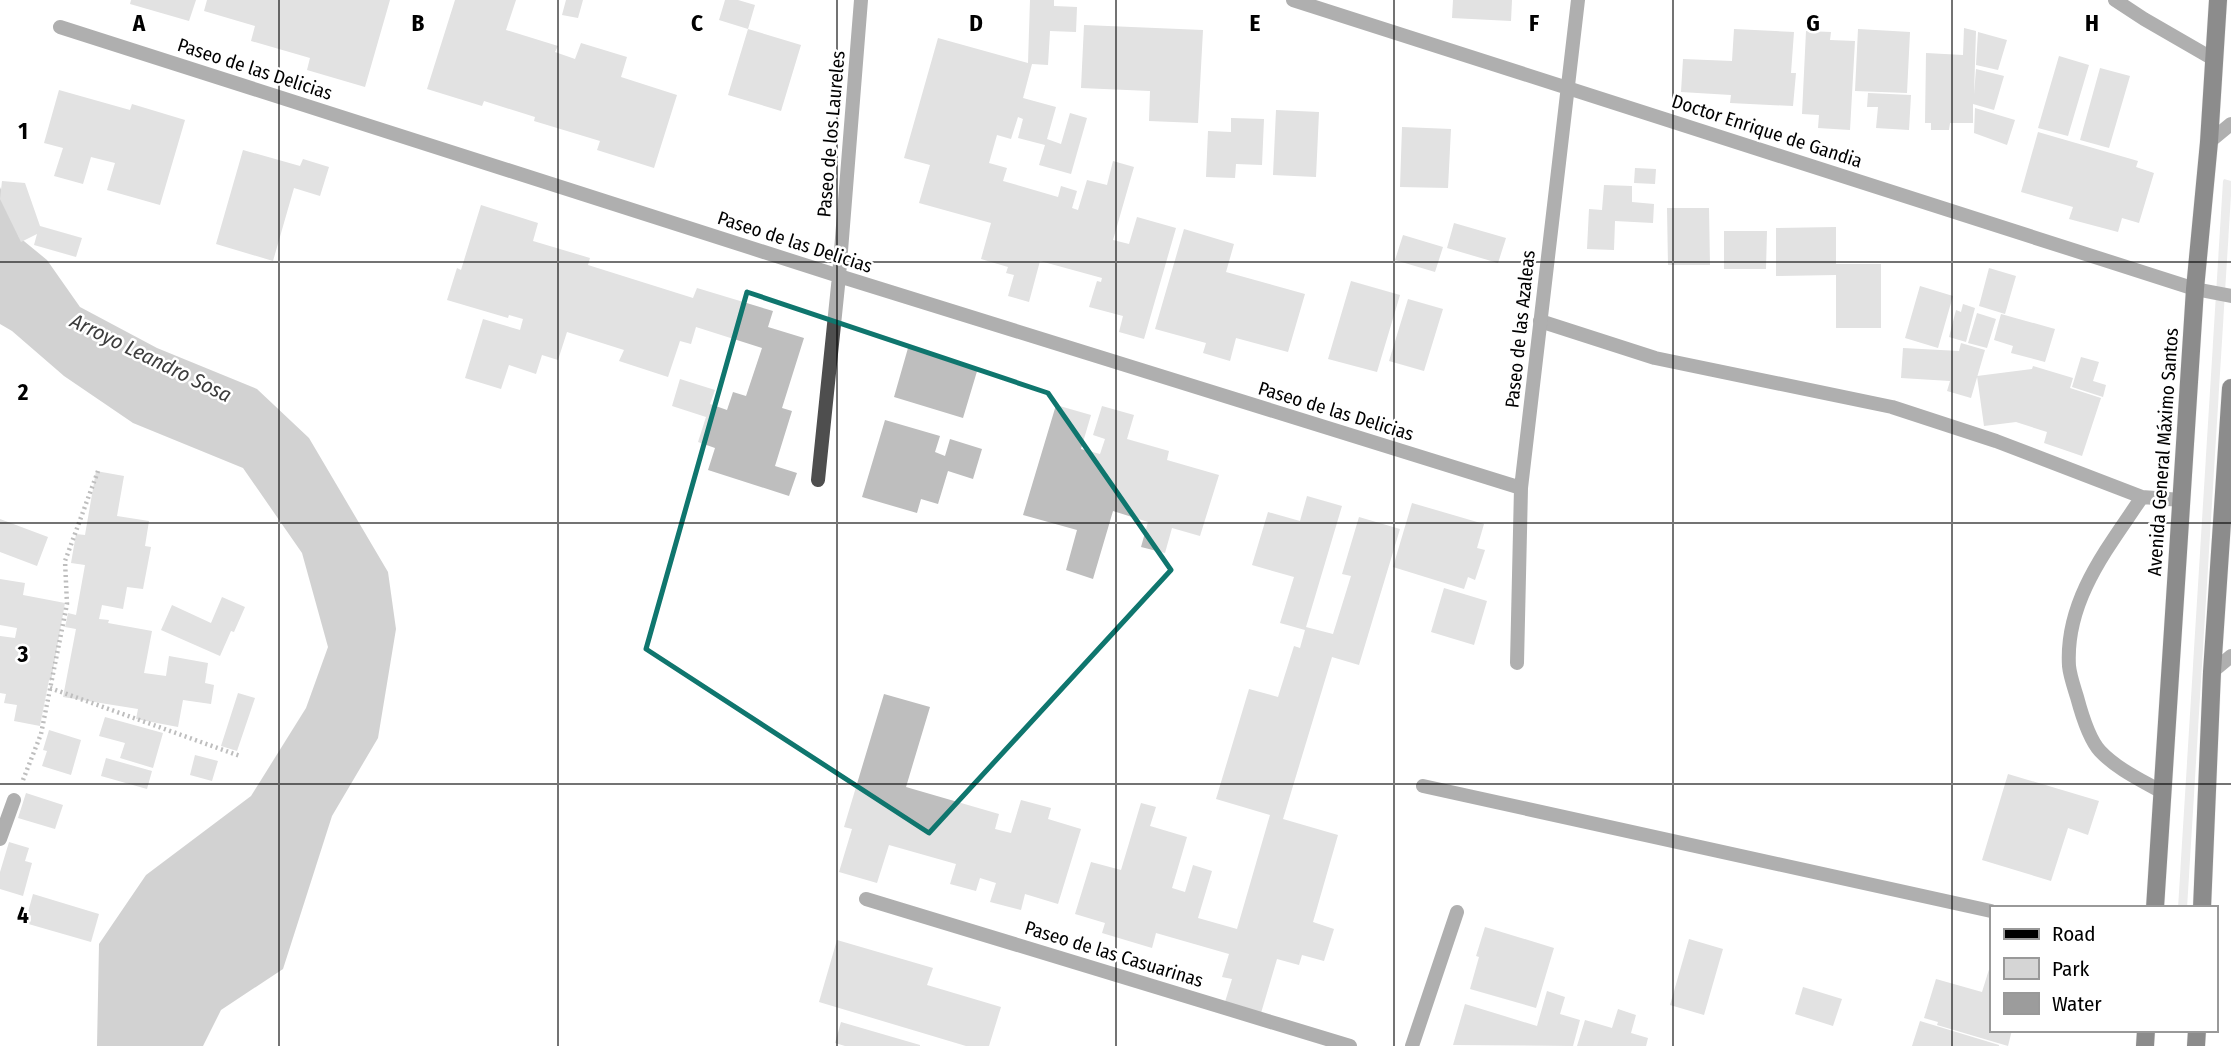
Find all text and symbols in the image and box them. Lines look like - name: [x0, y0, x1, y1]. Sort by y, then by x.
- text: A: [132, 9, 146, 37]
- text: B: [412, 9, 425, 37]
- text: C: [691, 9, 703, 37]
- text: D: [969, 9, 983, 37]
- text: E: [1250, 9, 1261, 37]
- text: F: [1529, 9, 1539, 37]
- text: G: [1806, 9, 1820, 37]
- text: H: [2085, 9, 2099, 37]
- street label: Paseo de las Delicias: [175, 33, 335, 105]
- street label: Paseo de los Laureles: [812, 50, 850, 218]
- street label: Doctor Enrique de Gandia: [1669, 89, 1865, 173]
- text: 1: [18, 117, 28, 145]
- street label: Paseo de las Delicias: [715, 206, 875, 278]
- street label: Paseo de las Azaleas: [1500, 249, 1540, 409]
- water label: Arroyo Leandro Sosa: [65, 307, 236, 408]
- street label: Avenida General Máximo Santos: [2143, 327, 2183, 577]
- street label: Paseo de las Delicias: [1256, 376, 1416, 446]
- text: 2: [17, 378, 29, 406]
- text: 3: [17, 640, 29, 668]
- text: 4: [17, 901, 29, 929]
- legend: [1990, 906, 2217, 1032]
- street label: Paseo de las Casuarinas: [1022, 916, 1206, 992]
- text: Road: [2052, 921, 2096, 947]
- text: Park: [2052, 956, 2090, 982]
- text: Water: [2052, 991, 2102, 1017]

